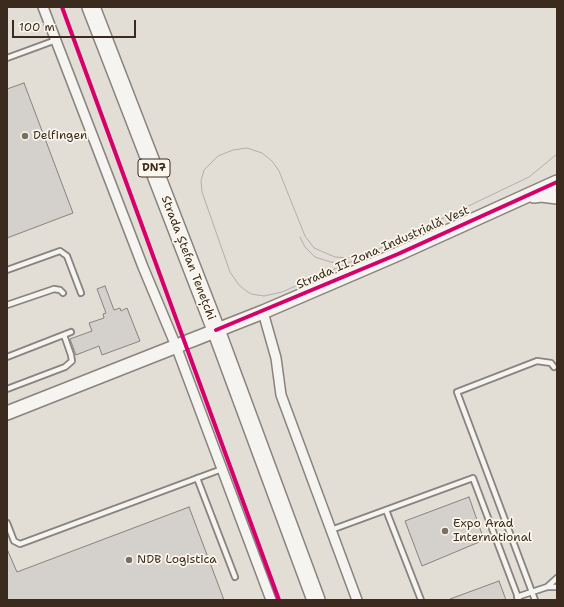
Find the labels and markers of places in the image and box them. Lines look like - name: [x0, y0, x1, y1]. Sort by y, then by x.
- place label: Delfingen: [33, 129, 87, 143]
- marker: Delfingen: [20, 131, 30, 141]
- place label: Expo Arad International: [453, 517, 532, 545]
- marker: Expo Arad International: [440, 526, 450, 536]
- place label: NDB Logistica: [137, 553, 217, 567]
- marker: NDB Logistica: [124, 555, 134, 565]

